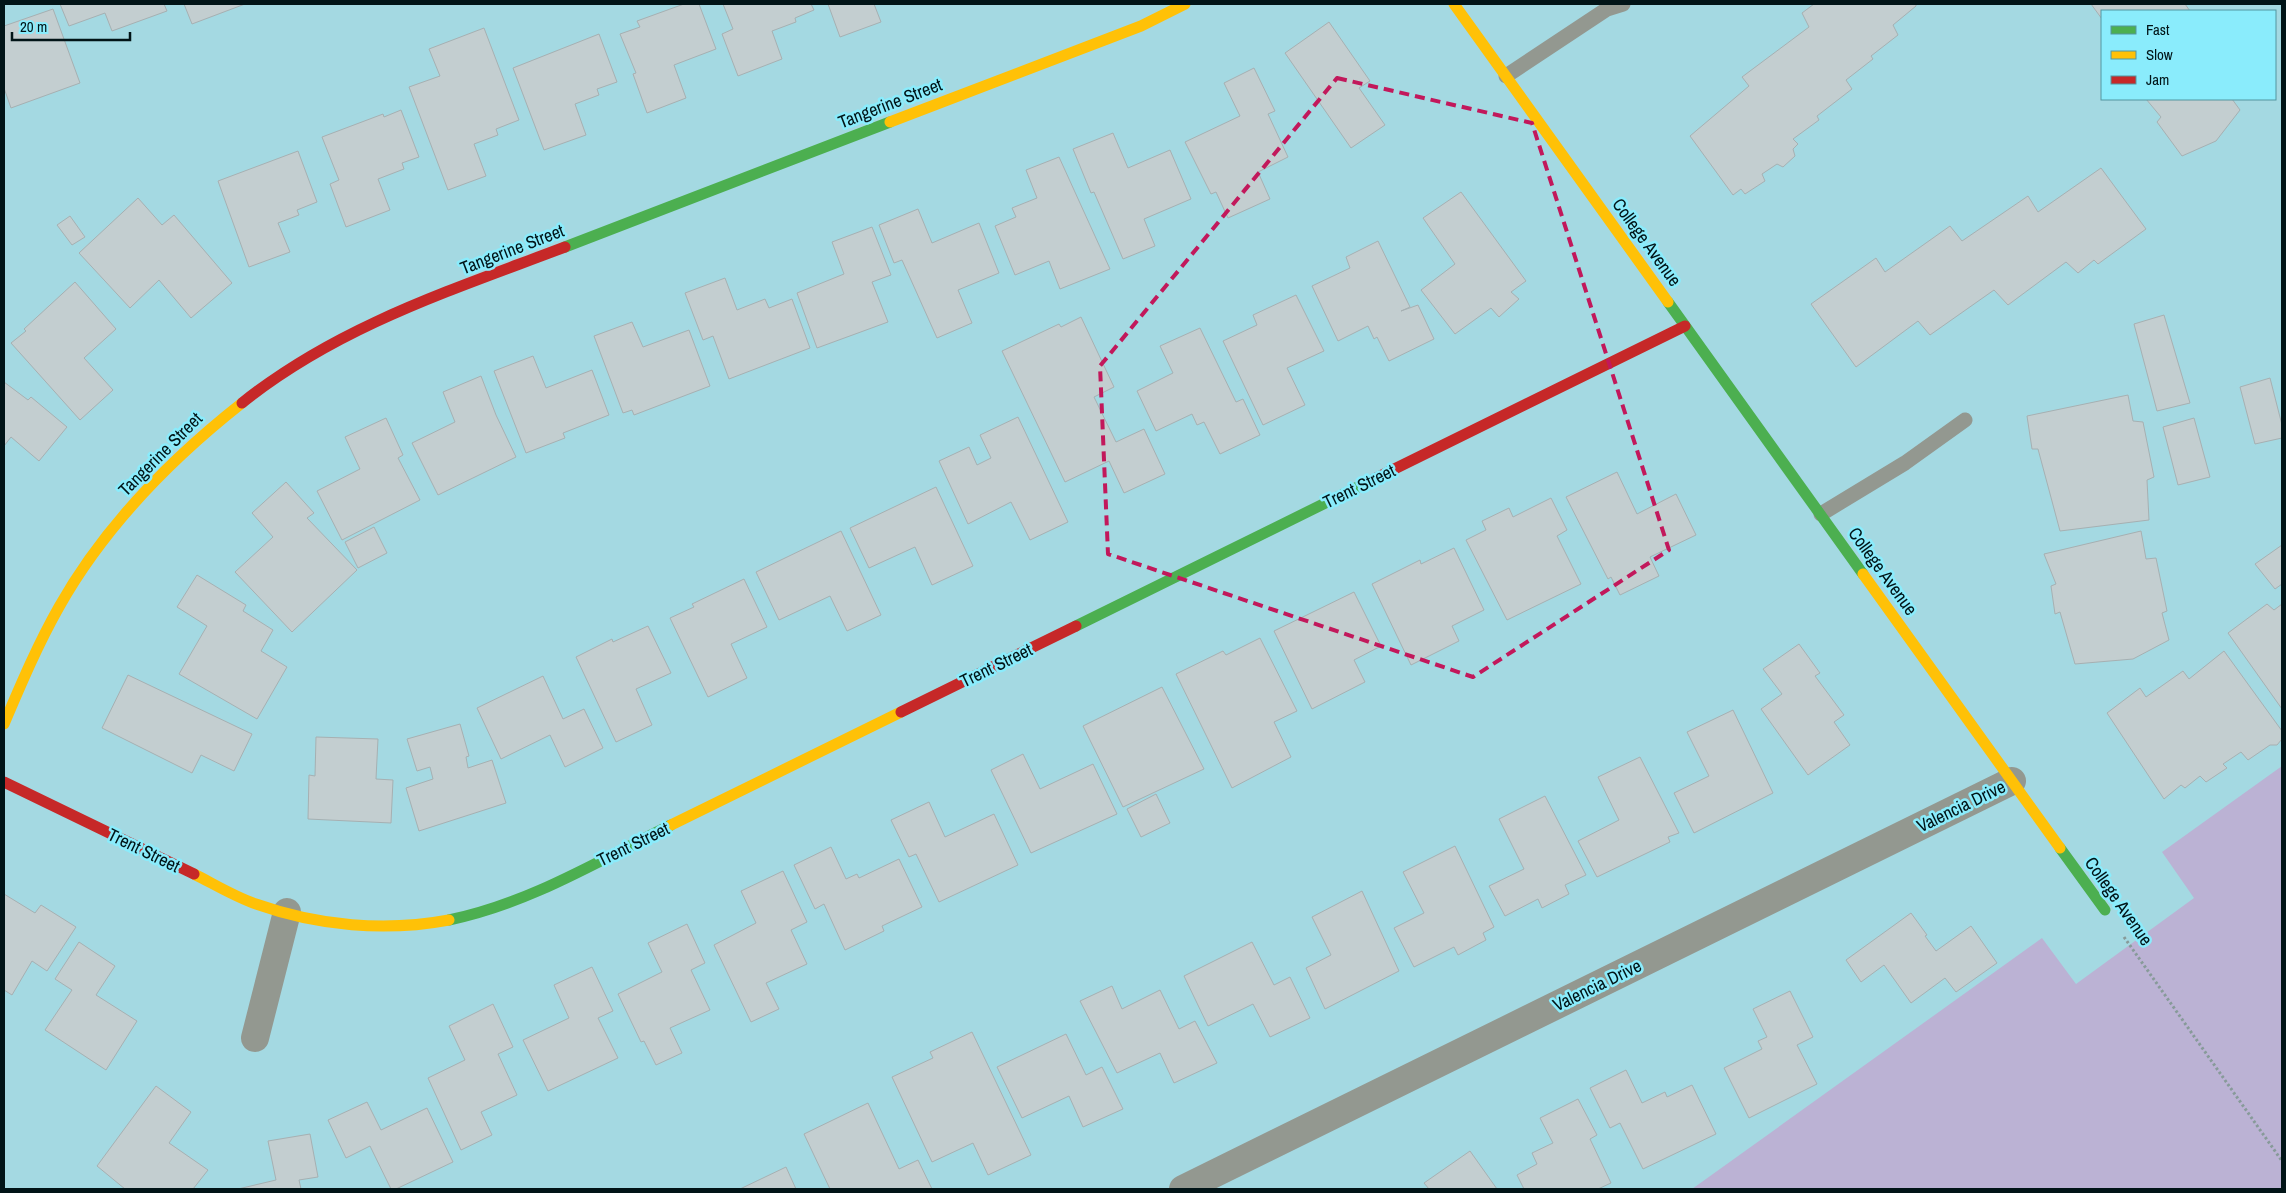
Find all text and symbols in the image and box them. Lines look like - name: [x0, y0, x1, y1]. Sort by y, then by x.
- scale bar: [12, 10, 130, 42]
- legend: [2101, 10, 2276, 100]
- text: 20 m: [20, 16, 47, 37]
- text: Fast: [2146, 19, 2170, 40]
- text: Slow: [2146, 44, 2173, 65]
- text: Jam: [2146, 69, 2169, 90]
- street label: Tangerine Street: [834, 72, 946, 134]
- street label: College Avenue: [1607, 193, 1687, 291]
- street label: Tangerine Street: [456, 218, 568, 280]
- street label: Tangerine Street: [112, 406, 208, 502]
- street label: Trent Street: [1319, 458, 1399, 514]
- street label: College Avenue: [1843, 522, 1923, 620]
- street label: Trent Street: [956, 637, 1036, 693]
- street label: Valencia Drive: [1912, 774, 2010, 838]
- street label: Trent Street: [593, 816, 673, 872]
- street label: Trent Street: [104, 822, 184, 878]
- street label: College Avenue: [2079, 852, 2159, 950]
- street label: Valencia Drive: [1548, 953, 1646, 1017]

